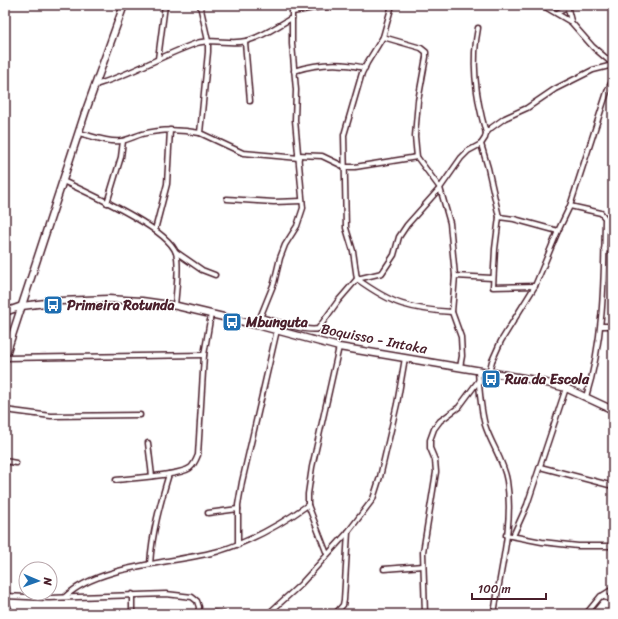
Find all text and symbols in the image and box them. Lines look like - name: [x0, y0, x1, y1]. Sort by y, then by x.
- place label: Primeira Rotunda: [67, 293, 175, 318]
- bus stop icon: Primeira Rotunda: [42, 294, 64, 316]
- place label: Mbunguta: [245, 310, 309, 335]
- bus stop icon: Mbunguta: [221, 311, 243, 333]
- street label: Boquisso - Intaka: [319, 316, 430, 362]
- place label: Rua da Escola: [504, 367, 590, 392]
- bus stop icon: Rua da Escola: [480, 368, 502, 390]
- north arrow: [18, 561, 58, 601]
- scale bar: [472, 575, 546, 601]
- text: N: [38, 576, 57, 586]
- text: 100 m: [478, 578, 511, 600]

